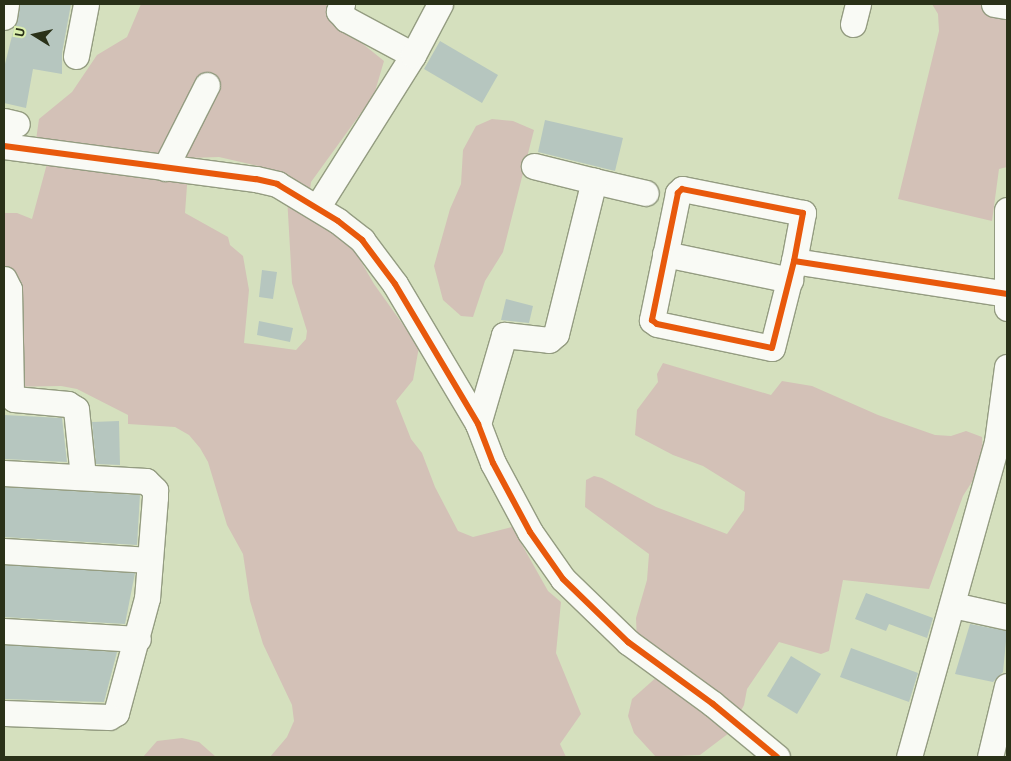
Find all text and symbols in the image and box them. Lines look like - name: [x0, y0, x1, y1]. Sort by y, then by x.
- north arrow: [10, 10, 60, 60]
- text: U: [13, 27, 28, 38]

